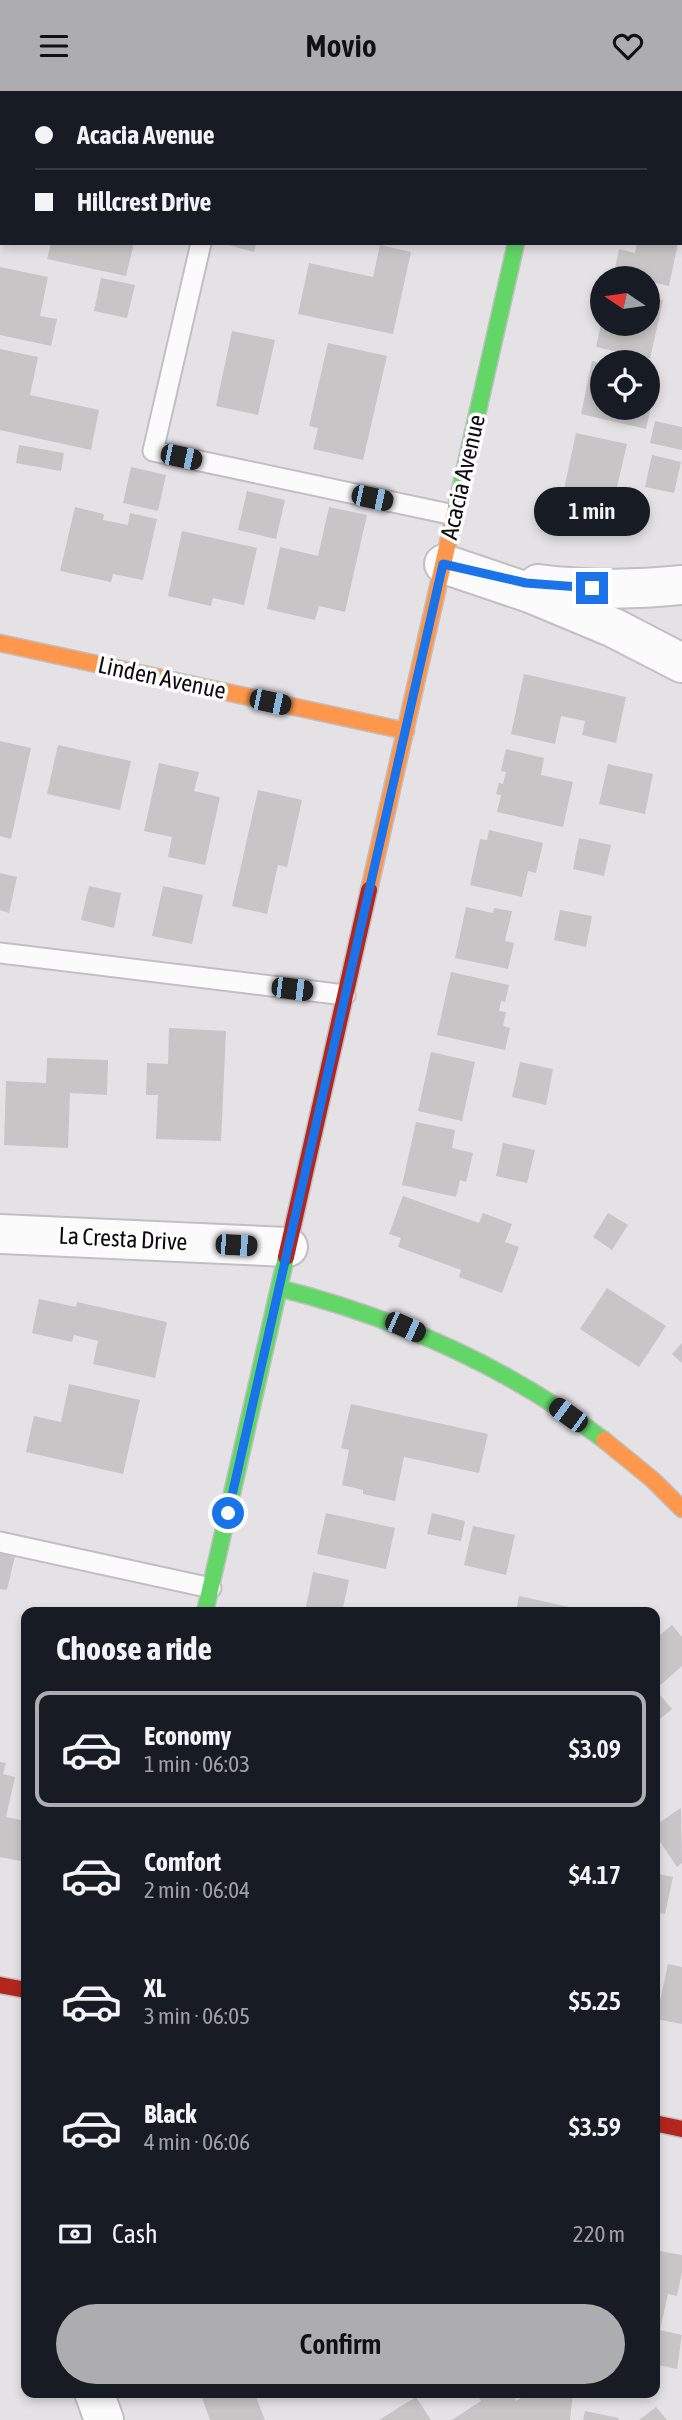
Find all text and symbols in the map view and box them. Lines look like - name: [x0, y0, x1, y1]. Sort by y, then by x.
- icon: menu: [35, 27, 73, 65]
- text: Movio: [305, 27, 377, 64]
- icon: heart: [609, 27, 647, 65]
- text: Acacia Avenue: [77, 120, 215, 150]
- text: Hillcrest Drive: [77, 187, 211, 217]
- north arrow: [590, 266, 660, 336]
- map controls: [590, 266, 660, 420]
- button: locate: [590, 350, 660, 420]
- street label: Acacia Avenue: [435, 412, 490, 542]
- car: [159, 442, 204, 472]
- car: [350, 483, 395, 513]
- callout: 1 min: [534, 487, 650, 535]
- text: 1 min: [569, 498, 615, 524]
- route end: [576, 572, 608, 604]
- street label: Linden Avenue: [96, 651, 229, 704]
- car: [248, 687, 293, 717]
- car: [270, 976, 315, 1002]
- street label: La Cresta Drive: [58, 1222, 188, 1255]
- car: [215, 1233, 258, 1257]
- car: [382, 1309, 429, 1345]
- car: [545, 1394, 592, 1436]
- route start: [212, 1497, 244, 1529]
- text: Choose a ride: [56, 1630, 212, 1667]
- icon: car: [60, 1718, 123, 1781]
- text: Economy: [144, 1721, 231, 1751]
- text: $3.09: [569, 1734, 621, 1764]
- text: 1 min · 06:03: [144, 1751, 250, 1777]
- icon: car: [60, 1844, 123, 1907]
- text: Comfort: [144, 1847, 221, 1877]
- text: $4.17: [569, 1860, 621, 1890]
- text: 2 min · 06:04: [144, 1877, 250, 1903]
- icon: car: [60, 1970, 123, 2033]
- text: XL: [144, 1973, 166, 2003]
- text: $5.25: [569, 1986, 621, 2016]
- text: 3 min · 06:05: [144, 2003, 250, 2029]
- icon: car: [60, 2096, 123, 2159]
- text: Black: [144, 2099, 196, 2129]
- text: $3.59: [569, 2112, 621, 2142]
- text: 4 min · 06:06: [144, 2129, 250, 2155]
- icon: cash: [56, 2215, 94, 2253]
- text: Cash: [112, 2219, 158, 2249]
- text: 220 m: [573, 2221, 625, 2247]
- button: Confirm: [56, 2304, 625, 2384]

